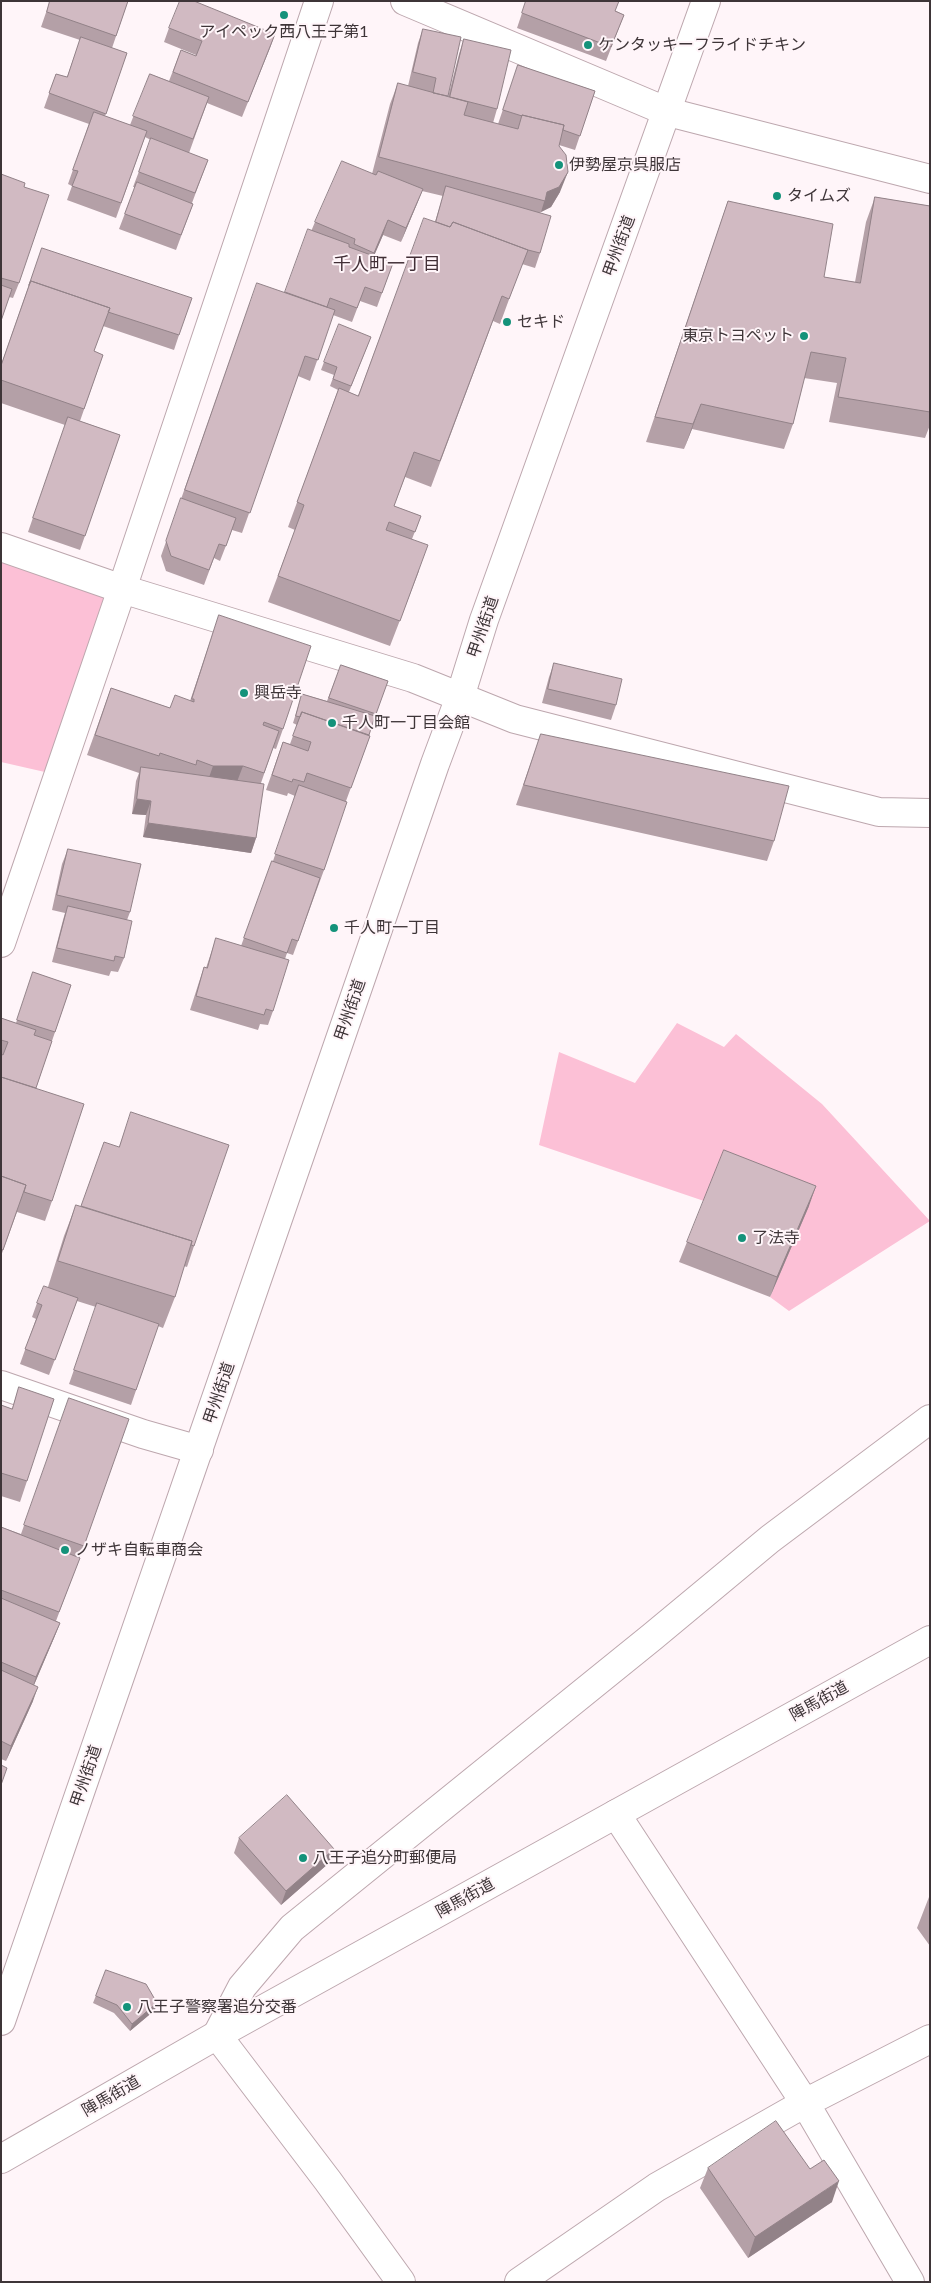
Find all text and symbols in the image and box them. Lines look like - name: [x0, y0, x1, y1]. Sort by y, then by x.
- marker: アイペック西八王子第1: [278, 9, 290, 21]
- place label: アイペック西八王子第1: [199, 22, 369, 42]
- place label: ケンタッキーフライドチキン: [598, 35, 806, 55]
- marker: ケンタッキーフライドチキン: [582, 39, 594, 51]
- place label: 伊勢屋京呉服店: [569, 155, 681, 175]
- marker: 伊勢屋京呉服店: [553, 159, 565, 171]
- place label: タイムズ: [787, 186, 851, 206]
- marker: タイムズ: [771, 190, 783, 202]
- street label: 甲州街道: [599, 213, 639, 279]
- district label: 千人町一丁目: [333, 253, 441, 275]
- place label: セキド: [517, 312, 565, 332]
- marker: セキド: [501, 316, 513, 328]
- place label: 東京トヨペット: [682, 326, 794, 346]
- marker: 東京トヨペット: [798, 330, 810, 342]
- street label: 甲州街道: [464, 594, 502, 660]
- place label: 興岳寺: [254, 683, 302, 703]
- marker: 興岳寺: [238, 687, 250, 699]
- place label: 千人町一丁目会館: [342, 713, 470, 733]
- marker: 千人町一丁目会館: [326, 717, 338, 729]
- place label: 千人町一丁目: [344, 918, 440, 938]
- marker: 千人町一丁目: [328, 922, 340, 934]
- street label: 甲州街道: [331, 977, 369, 1043]
- place label: 了法寺: [752, 1228, 800, 1248]
- marker: 了法寺: [736, 1232, 748, 1244]
- street label: 甲州街道: [200, 1360, 238, 1426]
- place label: ノザキ自転車商会: [75, 1540, 203, 1560]
- marker: ノザキ自転車商会: [59, 1544, 71, 1556]
- street label: 陣馬街道: [786, 1677, 852, 1725]
- street label: 甲州街道: [67, 1743, 105, 1809]
- place label: 八王子追分町郵便局: [313, 1848, 457, 1868]
- marker: 八王子追分町郵便局: [297, 1852, 309, 1864]
- street label: 陣馬街道: [432, 1874, 498, 1922]
- place label: 八王子警察署追分交番: [137, 1997, 297, 2017]
- marker: 八王子警察署追分交番: [121, 2001, 133, 2013]
- street label: 陣馬街道: [78, 2072, 144, 2120]

